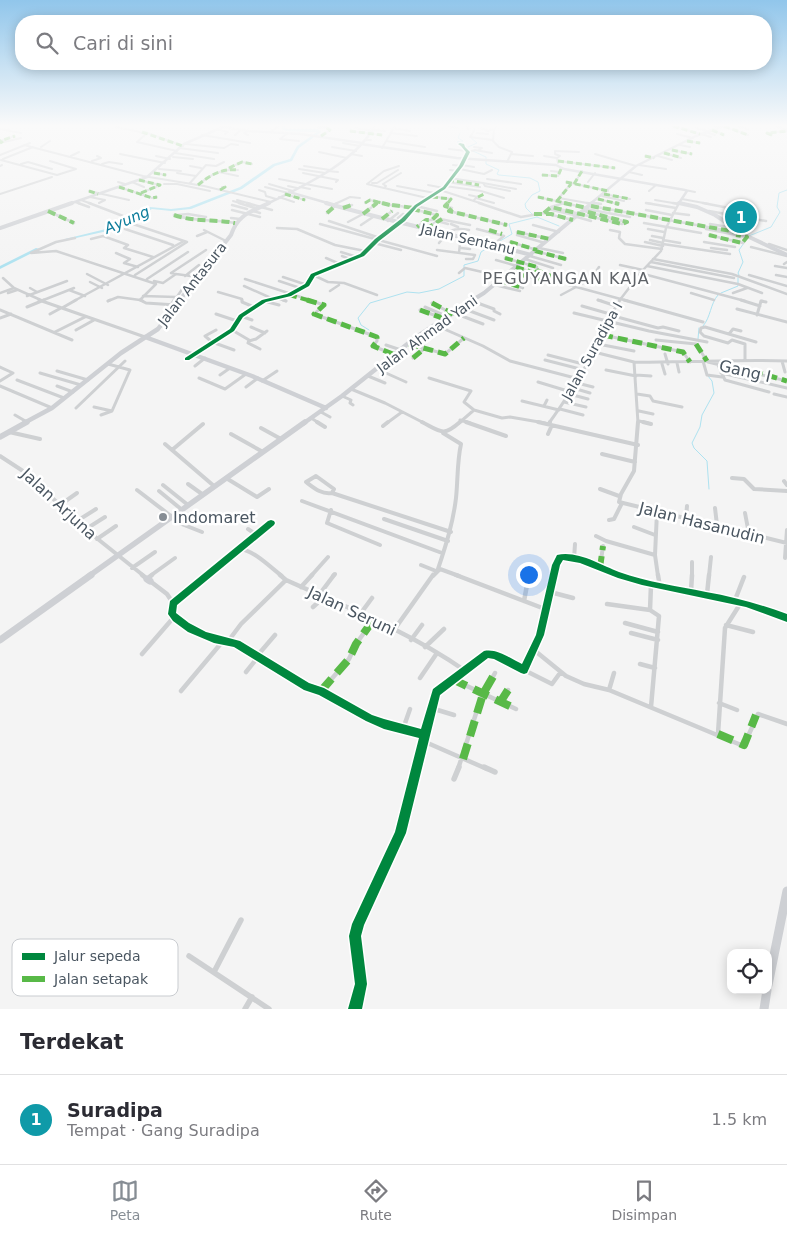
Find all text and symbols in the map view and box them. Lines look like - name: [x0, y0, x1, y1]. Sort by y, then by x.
- search box: [15, 15, 772, 70]
- icon: search: [33, 29, 61, 57]
- text: Cari di sini: [73, 32, 173, 54]
- pin: 1: [725, 198, 757, 236]
- water label: Ayung: [101, 202, 152, 238]
- street label: Jalan Sentanu: [418, 220, 517, 258]
- street label: Jalan Antasura: [154, 239, 230, 330]
- district label: PEGUYANGAN KAJA: [482, 269, 650, 288]
- street label: Jalan Ahmad Yani: [373, 292, 480, 376]
- street label: Jalan Suradipa I: [558, 299, 626, 404]
- street label: Gang I: [717, 356, 773, 386]
- street label: Jalan Arjuna: [17, 464, 101, 544]
- street label: Jalan Hasanudin: [636, 498, 767, 548]
- place label: Indomaret: [173, 508, 256, 527]
- marker: Indomaret: [157, 511, 169, 523]
- your location: [516, 562, 542, 588]
- street label: Jalan Seruni: [304, 582, 399, 640]
- legend: [12, 939, 178, 996]
- text: Jalur sepeda: [53, 948, 141, 964]
- map controls: [727, 949, 772, 994]
- button: locate: [727, 949, 772, 994]
- text: Jalan setapak: [53, 971, 149, 987]
- text: Terdekat: [20, 1030, 124, 1054]
- text: Suradipa: [67, 1099, 163, 1121]
- text: 1: [30, 1110, 42, 1129]
- text: 1.5 km: [712, 1110, 767, 1129]
- text: Tempat · Gang Suradipa: [67, 1121, 260, 1140]
- tab: Peta: [110, 1177, 140, 1223]
- tab: Rute: [360, 1177, 392, 1223]
- tab: Disimpan: [611, 1177, 677, 1223]

